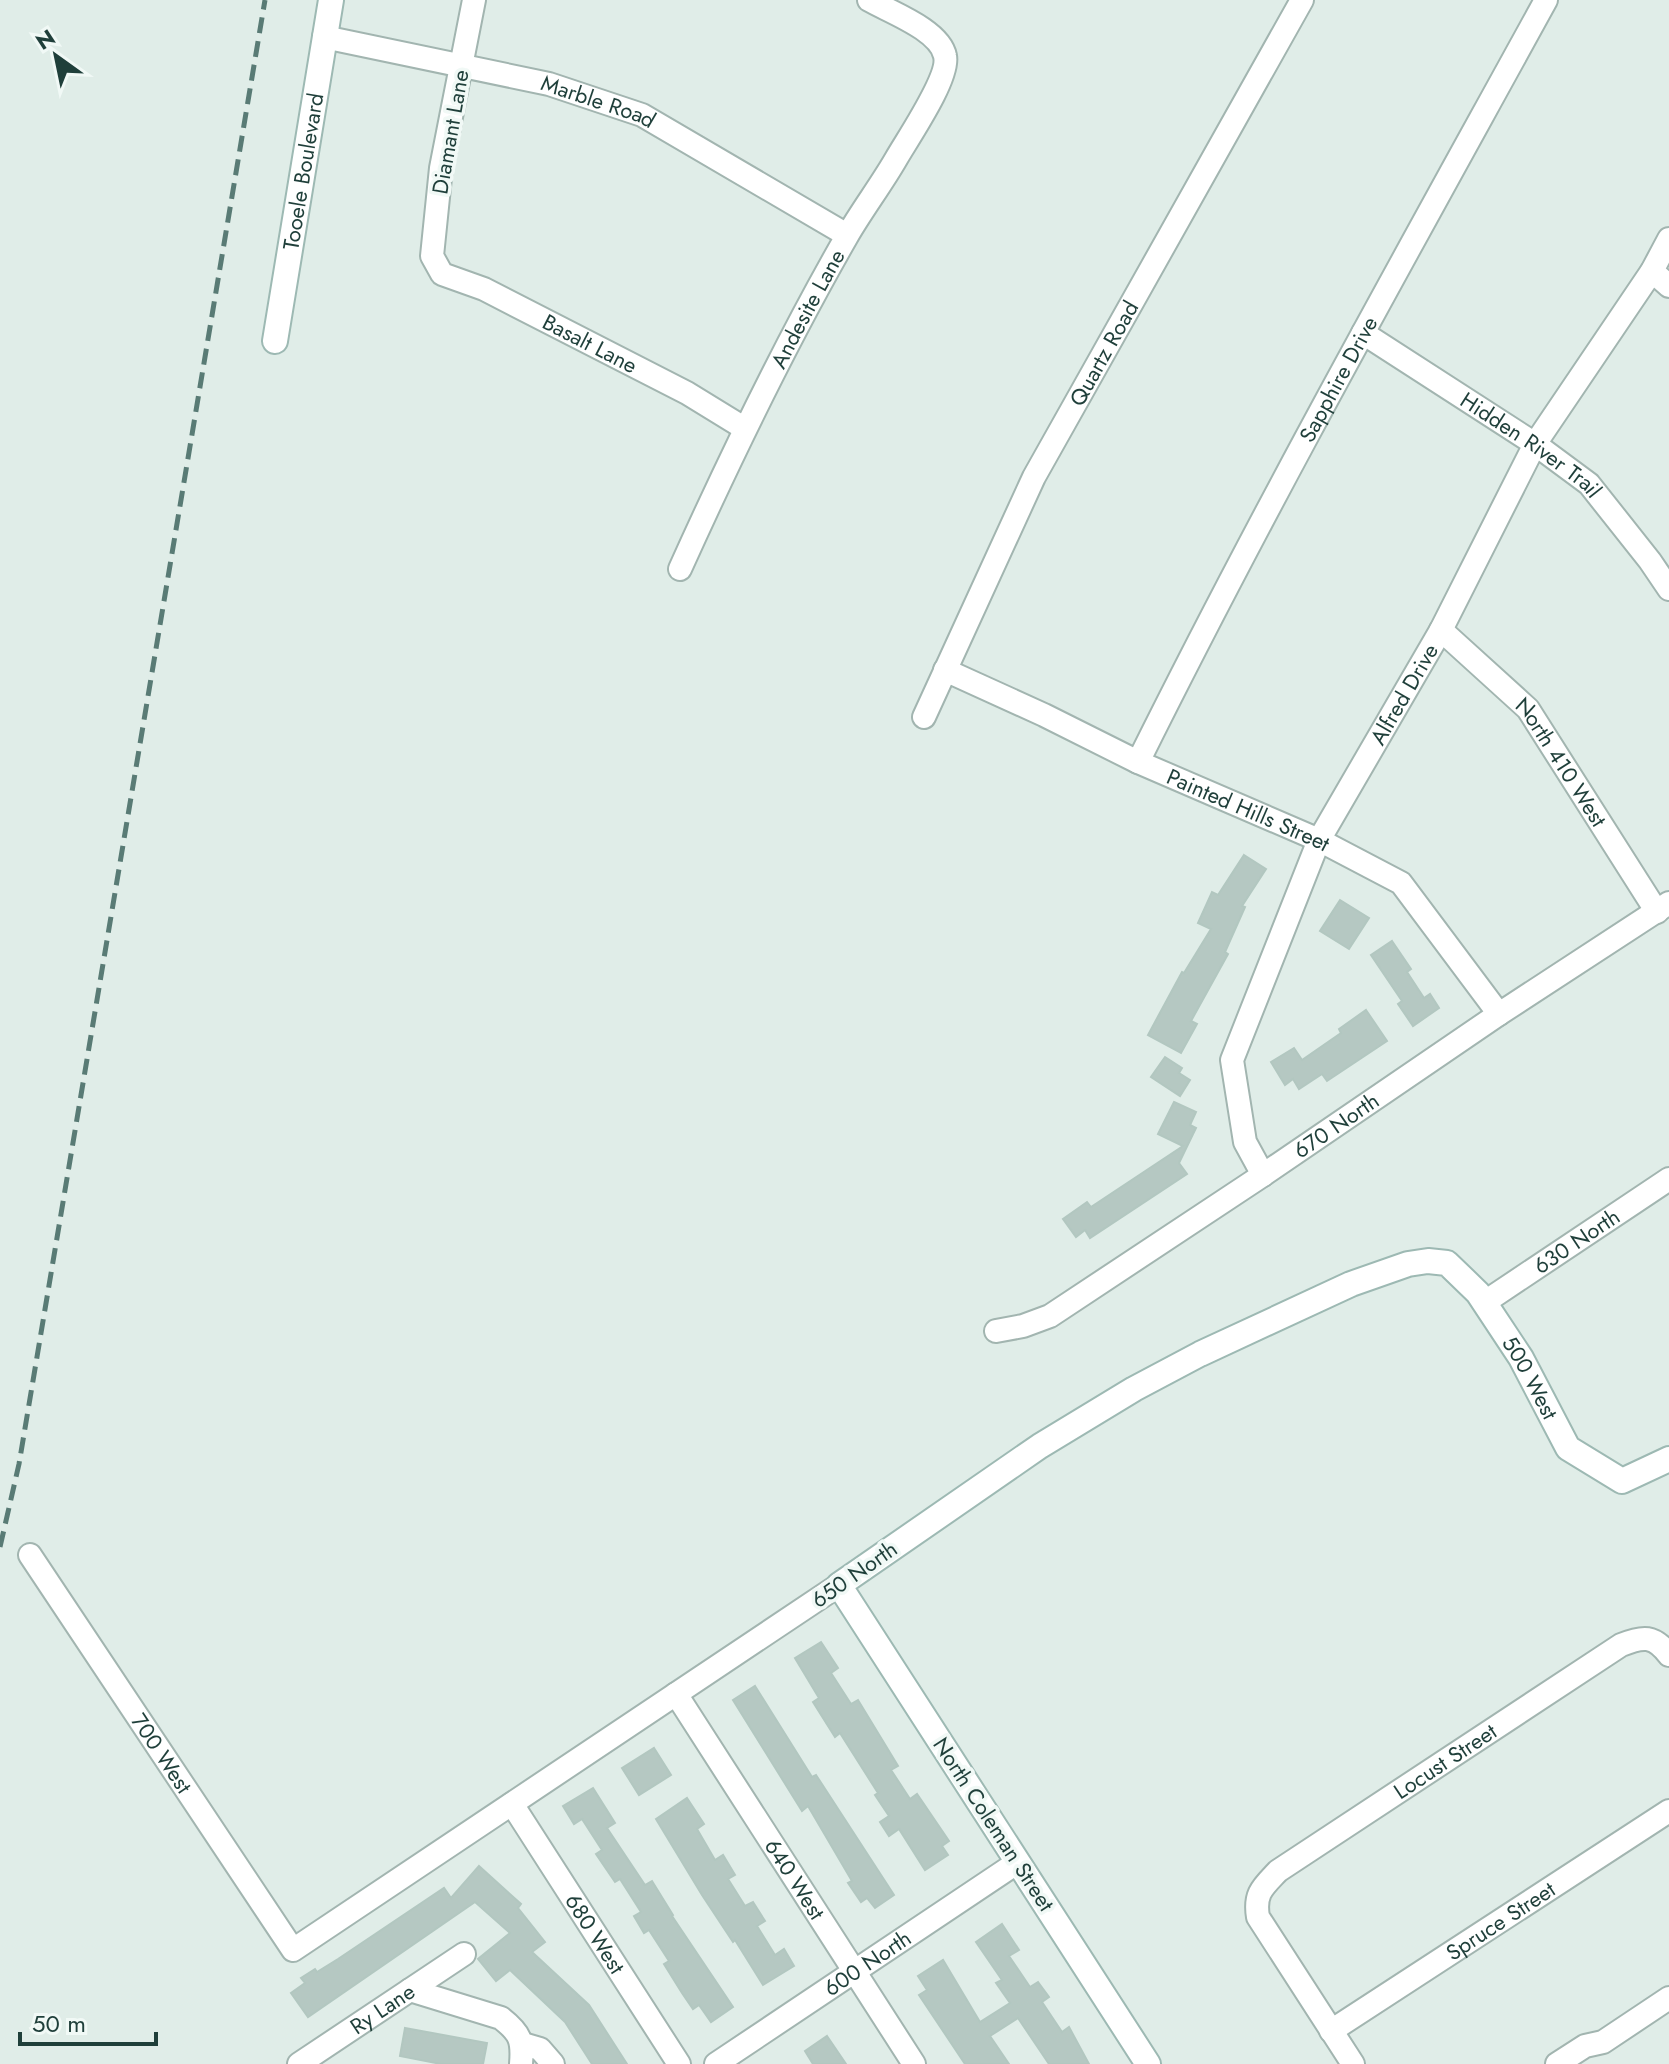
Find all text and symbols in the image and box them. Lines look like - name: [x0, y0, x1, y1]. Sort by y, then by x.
- north arrow: [16, 16, 96, 96]
- text: N: [29, 21, 61, 57]
- street label: Marble Road: [537, 66, 662, 136]
- street label: Diamant Lane: [423, 67, 477, 197]
- street label: Tooele Boulevard: [274, 90, 332, 252]
- street label: Andesite Lane: [762, 243, 852, 374]
- street label: Quartz Road: [1061, 295, 1146, 412]
- street label: Basalt Lane: [537, 306, 643, 381]
- street label: Sapphire Drive: [1291, 310, 1385, 448]
- street label: Hidden River Trail: [1454, 384, 1610, 504]
- street label: Alfred Drive: [1362, 637, 1446, 751]
- street label: North 410 West: [1509, 689, 1615, 833]
- street label: Painted Hills Street: [1162, 760, 1336, 859]
- street label: 670 North: [1287, 1085, 1385, 1166]
- street label: 630 North: [1527, 1200, 1626, 1281]
- street label: 500 West: [1495, 1329, 1567, 1426]
- street label: 650 North: [805, 1533, 903, 1615]
- street label: 700 West: [124, 1707, 201, 1800]
- street label: Locust Street: [1387, 1715, 1503, 1807]
- street label: North Coleman Street: [926, 1731, 1063, 1918]
- street label: 640 West: [757, 1832, 833, 1926]
- street label: Spruce Street: [1439, 1873, 1562, 1968]
- street label: 680 West: [557, 1887, 633, 1981]
- street label: 600 North: [817, 1922, 917, 2004]
- street label: Ry Lane: [343, 1975, 421, 2042]
- scale bar: [20, 1996, 156, 2046]
- text: 50 m: [32, 2006, 86, 2041]

